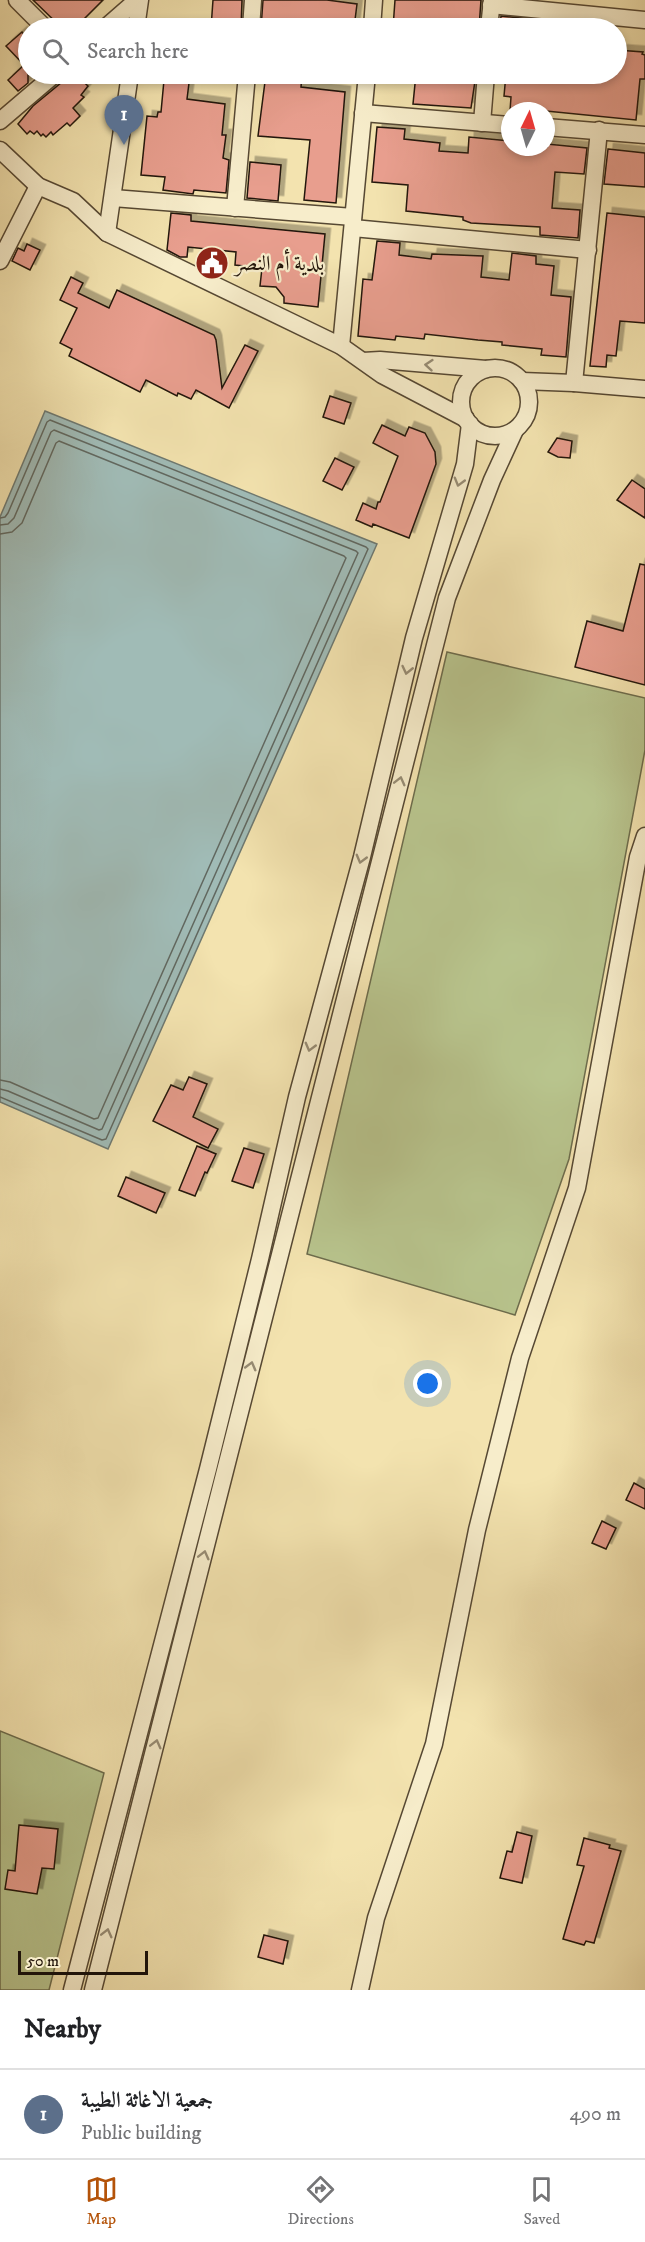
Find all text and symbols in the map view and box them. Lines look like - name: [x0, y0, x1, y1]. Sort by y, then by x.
- search box: [18, 18, 627, 84]
- icon: search: [39, 35, 72, 68]
- text: Search here: [87, 38, 189, 65]
- pin: 1: [104, 96, 144, 145]
- north arrow: [501, 102, 555, 156]
- public building icon: بلدية أم النصر: [194, 245, 230, 281]
- place label: بلدية أم النصر: [233, 248, 324, 281]
- one-way arrow: [424, 359, 433, 372]
- one-way arrow: [454, 476, 466, 487]
- one-way arrow: [401, 664, 414, 674]
- one-way arrow: [393, 776, 406, 786]
- one-way arrow: [356, 854, 369, 864]
- one-way arrow: [305, 1042, 317, 1052]
- one-way arrow: [244, 1361, 257, 1371]
- your location: [413, 1369, 442, 1398]
- one-way arrow: [196, 1551, 209, 1561]
- one-way arrow: [148, 1740, 161, 1750]
- one-way arrow: [100, 1928, 113, 1938]
- scale bar: [18, 1948, 148, 1976]
- text: 50 m: [27, 1951, 59, 1971]
- text: Nearby: [24, 2013, 101, 2046]
- text: جمعية الاغاثة الطيبة: [81, 2087, 213, 2114]
- text: 1: [40, 2102, 47, 2127]
- text: 490 m: [569, 2102, 621, 2127]
- text: Public building: [81, 2121, 201, 2146]
- tab: Map: [85, 2173, 118, 2229]
- tab: Directions: [287, 2173, 354, 2229]
- tab: Saved: [523, 2173, 560, 2229]

